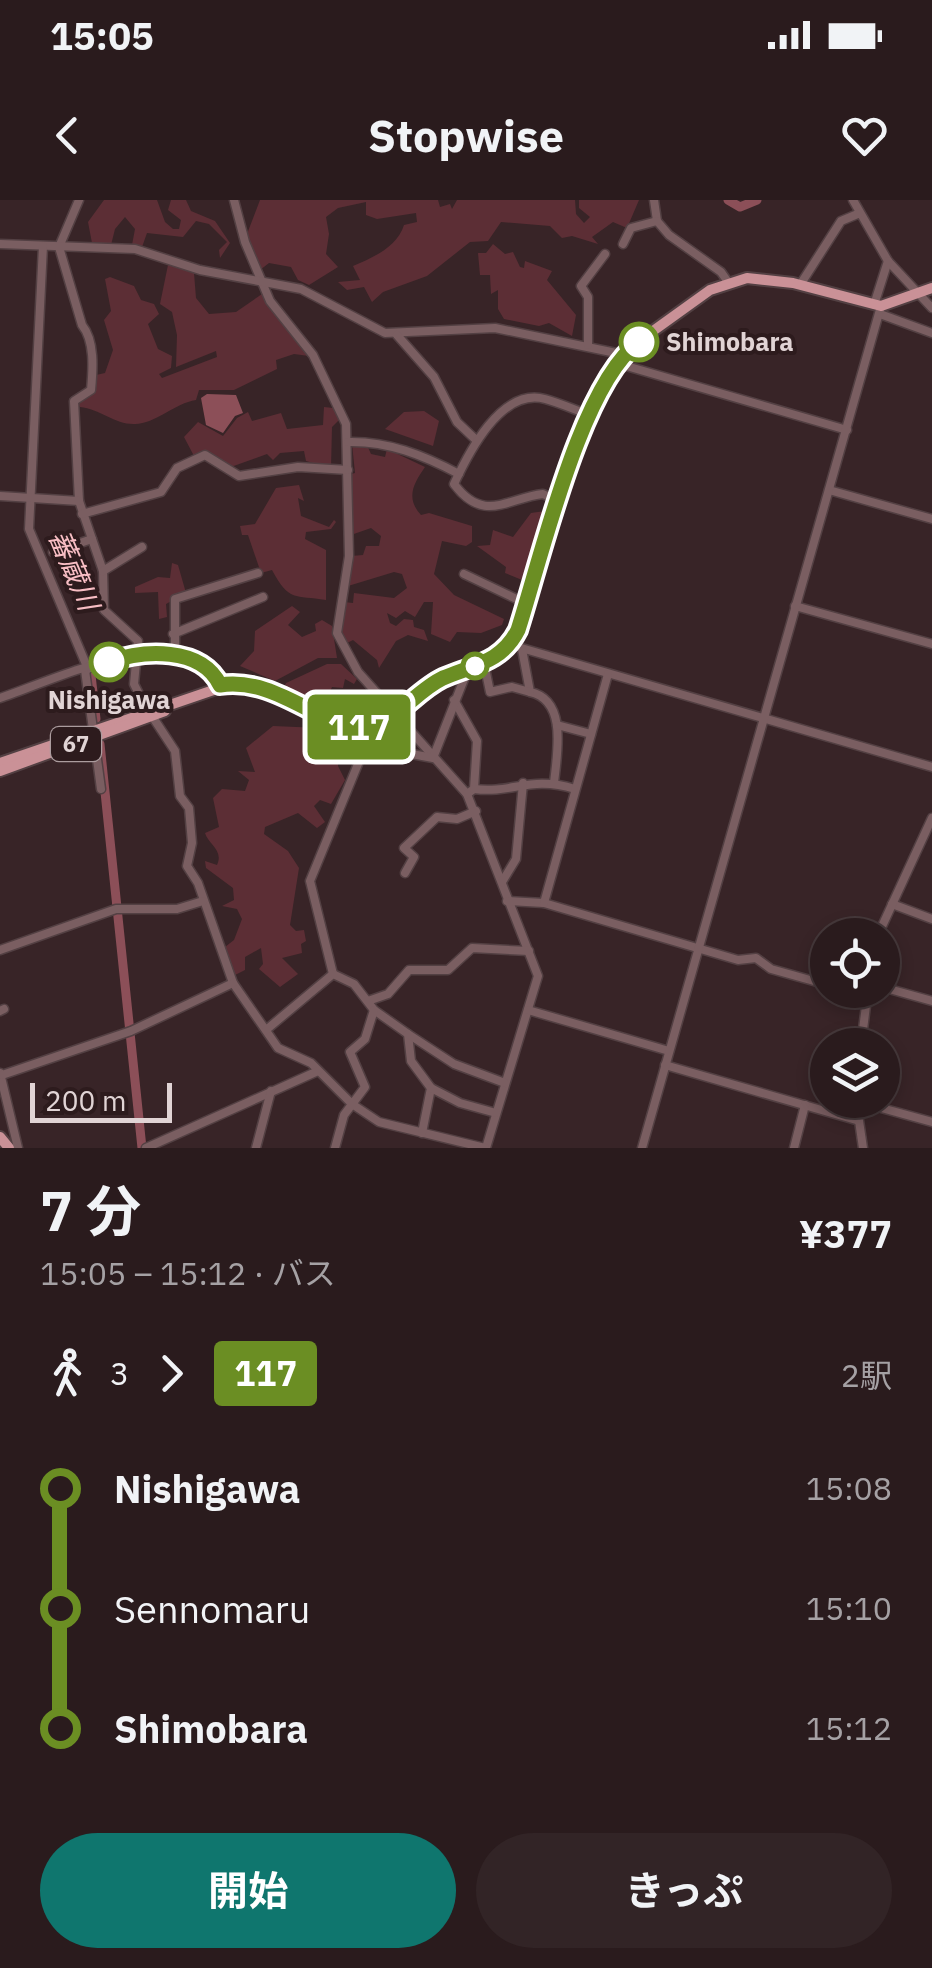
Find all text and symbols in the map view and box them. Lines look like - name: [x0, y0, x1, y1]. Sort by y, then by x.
- text: 15:05: [50, 11, 154, 60]
- text: Stopwise: [368, 106, 564, 164]
- icon: back: [40, 108, 95, 163]
- icon: heart: [837, 108, 892, 163]
- marker: Shimobara: [620, 323, 658, 361]
- place label: Shimobara: [666, 325, 794, 358]
- water label: 蕃蔵川: [41, 524, 109, 618]
- marker: Nishigawa: [90, 643, 128, 681]
- unlabelled marker: [462, 653, 488, 679]
- place label: Nishigawa: [48, 683, 170, 716]
- line badge: 117: [302, 694, 416, 760]
- text: 117: [327, 704, 391, 750]
- road number: 67: [51, 727, 101, 761]
- map controls: [810, 918, 900, 1118]
- button: locate: [810, 918, 900, 1008]
- button: layers: [810, 1028, 900, 1118]
- scale bar: [30, 1078, 172, 1123]
- text: 200 m: [45, 1082, 126, 1119]
- text: 7 分: [40, 1175, 141, 1246]
- text: ¥377: [799, 1209, 892, 1258]
- text: 15:05 – 15:12 · バス: [40, 1252, 336, 1294]
- icon: walk: [40, 1346, 95, 1401]
- icon: forward: [144, 1346, 199, 1401]
- text: 117: [234, 1350, 297, 1396]
- text: 3: [110, 1352, 129, 1394]
- text: 2駅: [841, 1354, 892, 1396]
- text: Nishigawa: [114, 1464, 300, 1513]
- text: 15:08: [806, 1467, 892, 1509]
- text: Sennomaru: [114, 1584, 310, 1633]
- text: 15:10: [806, 1587, 892, 1629]
- text: Shimobara: [114, 1704, 308, 1753]
- text: 15:12: [806, 1707, 892, 1749]
- button: 開始: [40, 1833, 456, 1948]
- button: きっぷ: [476, 1833, 892, 1948]

